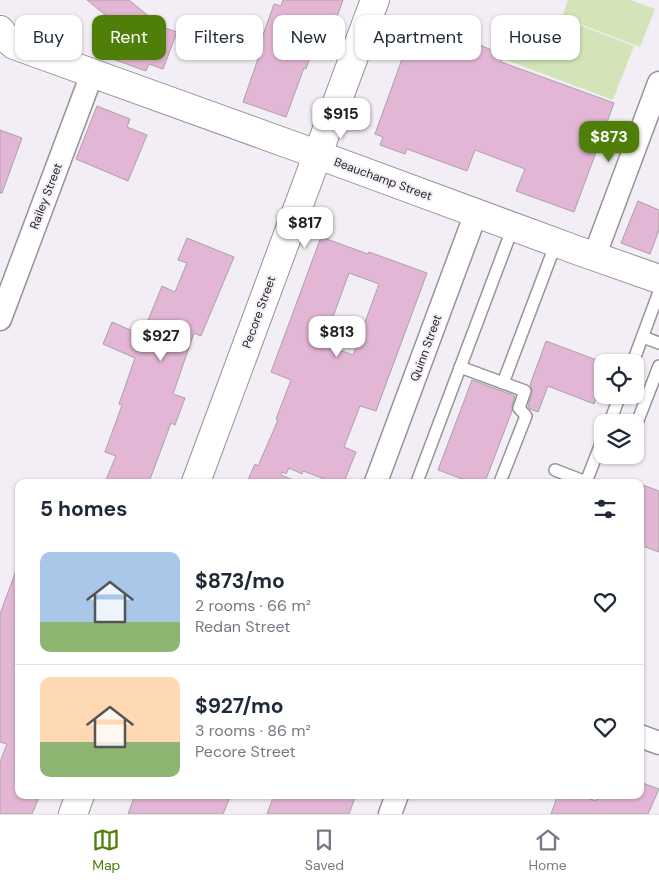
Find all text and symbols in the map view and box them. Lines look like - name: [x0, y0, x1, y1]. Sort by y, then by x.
- chip: Buy: [15, 15, 82, 60]
- chip: Rent: [92, 15, 166, 60]
- chip: Filters: [176, 15, 263, 60]
- chip: New: [273, 15, 345, 60]
- chip: Apartment: [355, 15, 481, 60]
- chip: House: [491, 15, 580, 60]
- pin: $915: [311, 98, 371, 140]
- text: $915: [323, 103, 359, 124]
- pin: $873: [579, 120, 639, 163]
- text: $873: [590, 126, 628, 147]
- street label: Beauchamp Street: [332, 154, 434, 204]
- street label: Railey Street: [26, 160, 66, 231]
- pin: $817: [275, 206, 335, 249]
- text: $817: [288, 212, 322, 233]
- street label: Pecore Street: [239, 273, 280, 350]
- street label: Quinn Street: [407, 312, 446, 384]
- pin: $813: [307, 316, 367, 358]
- pin: $927: [131, 320, 191, 362]
- text: $813: [320, 321, 354, 342]
- text: $927: [142, 325, 180, 346]
- map controls: [594, 354, 644, 464]
- button: locate: [594, 354, 644, 404]
- button: layers: [594, 414, 644, 464]
- text: 5 homes: [40, 495, 127, 523]
- icon: filters: [591, 495, 619, 523]
- text: $873/mo: [195, 567, 285, 595]
- icon: home: [80, 572, 140, 632]
- icon: heart: [591, 588, 619, 616]
- text: 2 rooms · 66 m²: [195, 595, 311, 616]
- text: Redan Street: [195, 616, 291, 637]
- text: $927/mo: [195, 692, 284, 720]
- icon: home: [80, 697, 140, 757]
- icon: heart: [591, 713, 619, 741]
- text: 3 rooms · 86 m²: [195, 720, 311, 741]
- text: Pecore Street: [195, 741, 296, 762]
- tab: Map: [92, 826, 120, 874]
- tab: Saved: [305, 826, 344, 874]
- tab: Home: [528, 826, 567, 874]

